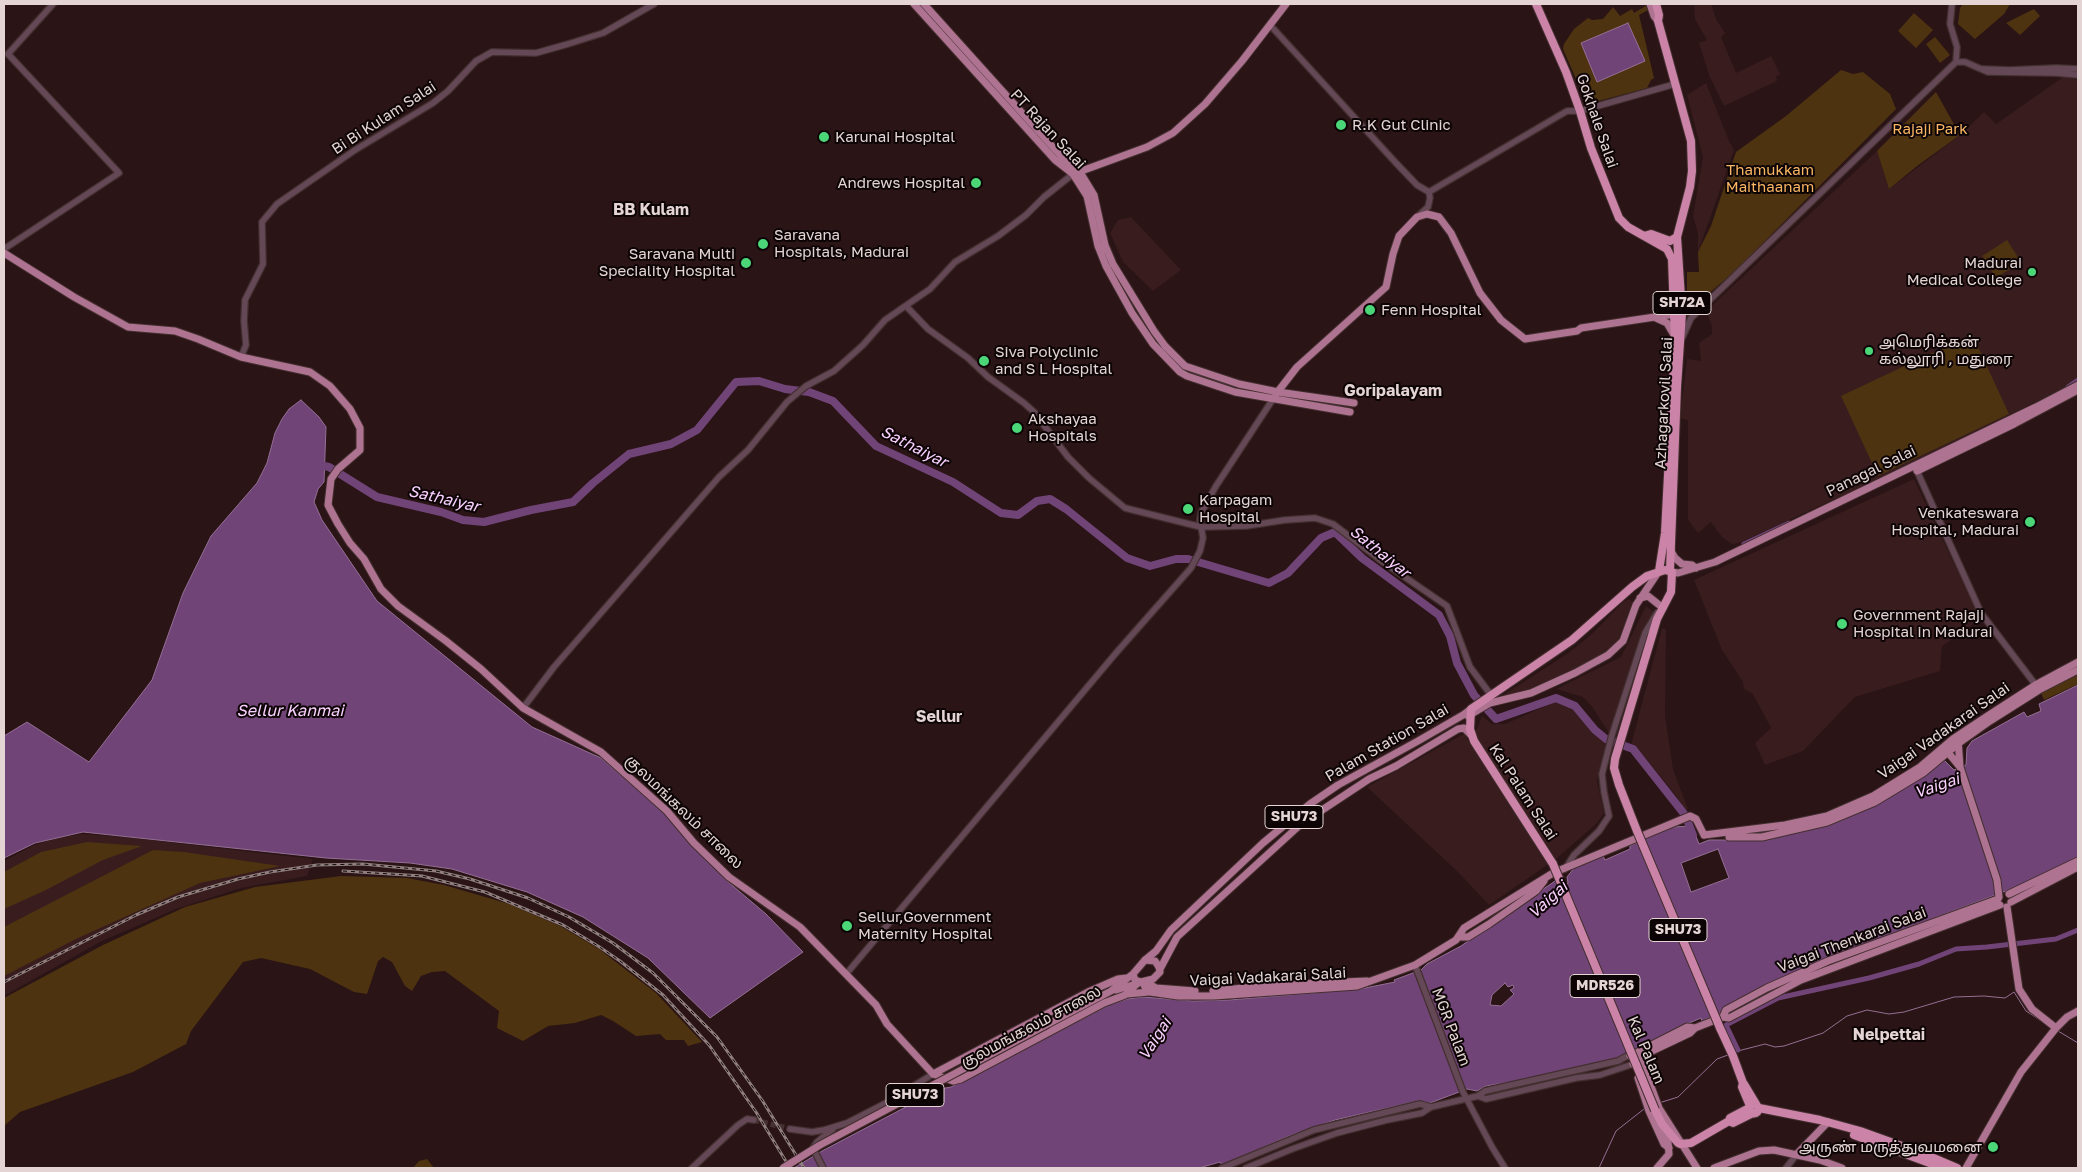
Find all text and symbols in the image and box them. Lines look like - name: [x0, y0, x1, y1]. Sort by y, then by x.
- street label: Gokhale Salai: [1573, 72, 1621, 170]
- street label: Bi Bi Kulam Salai: [329, 78, 439, 158]
- street label: PT Rajan Salai: [1007, 86, 1089, 172]
- place label: R.K Gut Clinic: [1352, 116, 1451, 134]
- marker: R.K Gut Clinic: [1334, 118, 1348, 132]
- park label: Rajaji Park: [1892, 120, 1968, 138]
- place label: Karunai Hospital: [835, 128, 955, 146]
- marker: Karunai Hospital: [817, 130, 831, 144]
- park label: Thamukkam Maithaanam: [1726, 161, 1814, 196]
- place label: Andrews Hospital: [838, 174, 965, 192]
- marker: Andrews Hospital: [969, 176, 983, 190]
- district label: BB Kulam: [613, 200, 689, 220]
- place label: Saravana Hospitals, Madurai: [774, 226, 909, 261]
- marker: Saravana Hospitals, Madurai: [756, 237, 770, 251]
- place label: Saravana Multi Speciality Hospital: [599, 245, 735, 280]
- place label: Madurai Medical College: [1907, 254, 2022, 289]
- marker: Saravana Multi Speciality Hospital: [739, 256, 753, 270]
- marker: Madurai Medical College: [2026, 266, 2038, 278]
- road number: SH72A: [1653, 292, 1711, 314]
- place label: Fenn Hospital: [1381, 301, 1482, 319]
- marker: Fenn Hospital: [1363, 303, 1377, 317]
- place label: அமெரிக்கன் கல்லூரி , மதுரை: [1879, 333, 2013, 368]
- street label: Azhagarkovil Salai: [1652, 336, 1676, 470]
- place label: Siva Polyclinic and S L Hospital: [995, 343, 1112, 378]
- marker: அமெரிக்கன் கல்லூரி , மதுரை: [1863, 345, 1875, 357]
- marker: Siva Polyclinic and S L Hospital: [977, 354, 991, 368]
- district label: Goripalayam: [1344, 381, 1442, 401]
- place label: Akshayaa Hospitals: [1028, 410, 1097, 445]
- marker: Akshayaa Hospitals: [1010, 421, 1024, 435]
- water label: Sathaiyar: [877, 422, 951, 472]
- street label: Panagal Salai: [1823, 442, 1919, 500]
- water label: Sathaiyar: [407, 481, 481, 517]
- place label: Karpagam Hospital: [1199, 491, 1272, 526]
- marker: Karpagam Hospital: [1181, 502, 1195, 516]
- place label: Venkateswara Hospital, Madurai: [1891, 504, 2019, 539]
- marker: Venkateswara Hospital, Madurai: [2023, 515, 2037, 529]
- water label: Sathaiyar: [1346, 522, 1414, 582]
- place label: Government Rajaji Hospital in Madurai: [1853, 606, 1992, 641]
- marker: Government Rajaji Hospital in Madurai: [1835, 617, 1849, 631]
- street label: Vaigai Vadakarai Salai: [1875, 679, 2013, 783]
- street label: Palam Station Salai: [1322, 700, 1452, 786]
- water label: Sellur Kanmai: [237, 701, 343, 721]
- district label: Sellur: [916, 707, 962, 727]
- street label: Kal Palam Salai: [1485, 741, 1561, 843]
- street label: குலமங்கலம் சாலை: [621, 751, 747, 873]
- water label: Vaigai: [1912, 769, 1962, 803]
- road number: SHU73: [1265, 806, 1323, 829]
- water label: Vaigai: [1524, 877, 1572, 923]
- street label: Vaigai Thenkarai Salai: [1775, 903, 1929, 977]
- place label: Sellur,Government Maternity Hospital: [858, 908, 992, 943]
- road number: SHU73: [1649, 918, 1707, 942]
- marker: Sellur,Government Maternity Hospital: [840, 919, 854, 933]
- street label: Vaigai Vadakarai Salai: [1189, 964, 1347, 990]
- road number: MDR526: [1570, 974, 1640, 998]
- street label: குலமங்கலம் சாலை: [958, 982, 1104, 1072]
- street label: MGR Palam: [1428, 985, 1474, 1069]
- street label: Kal Palam: [1624, 1013, 1668, 1087]
- water label: Vaigai: [1134, 1014, 1176, 1064]
- district label: Nelpettai: [1853, 1025, 1925, 1045]
- road number: SHU73: [886, 1084, 944, 1106]
- place label: அருண் மருத்துவமனை: [1799, 1138, 1982, 1156]
- marker: அருண் மருத்துவமனை: [1986, 1140, 2000, 1154]

